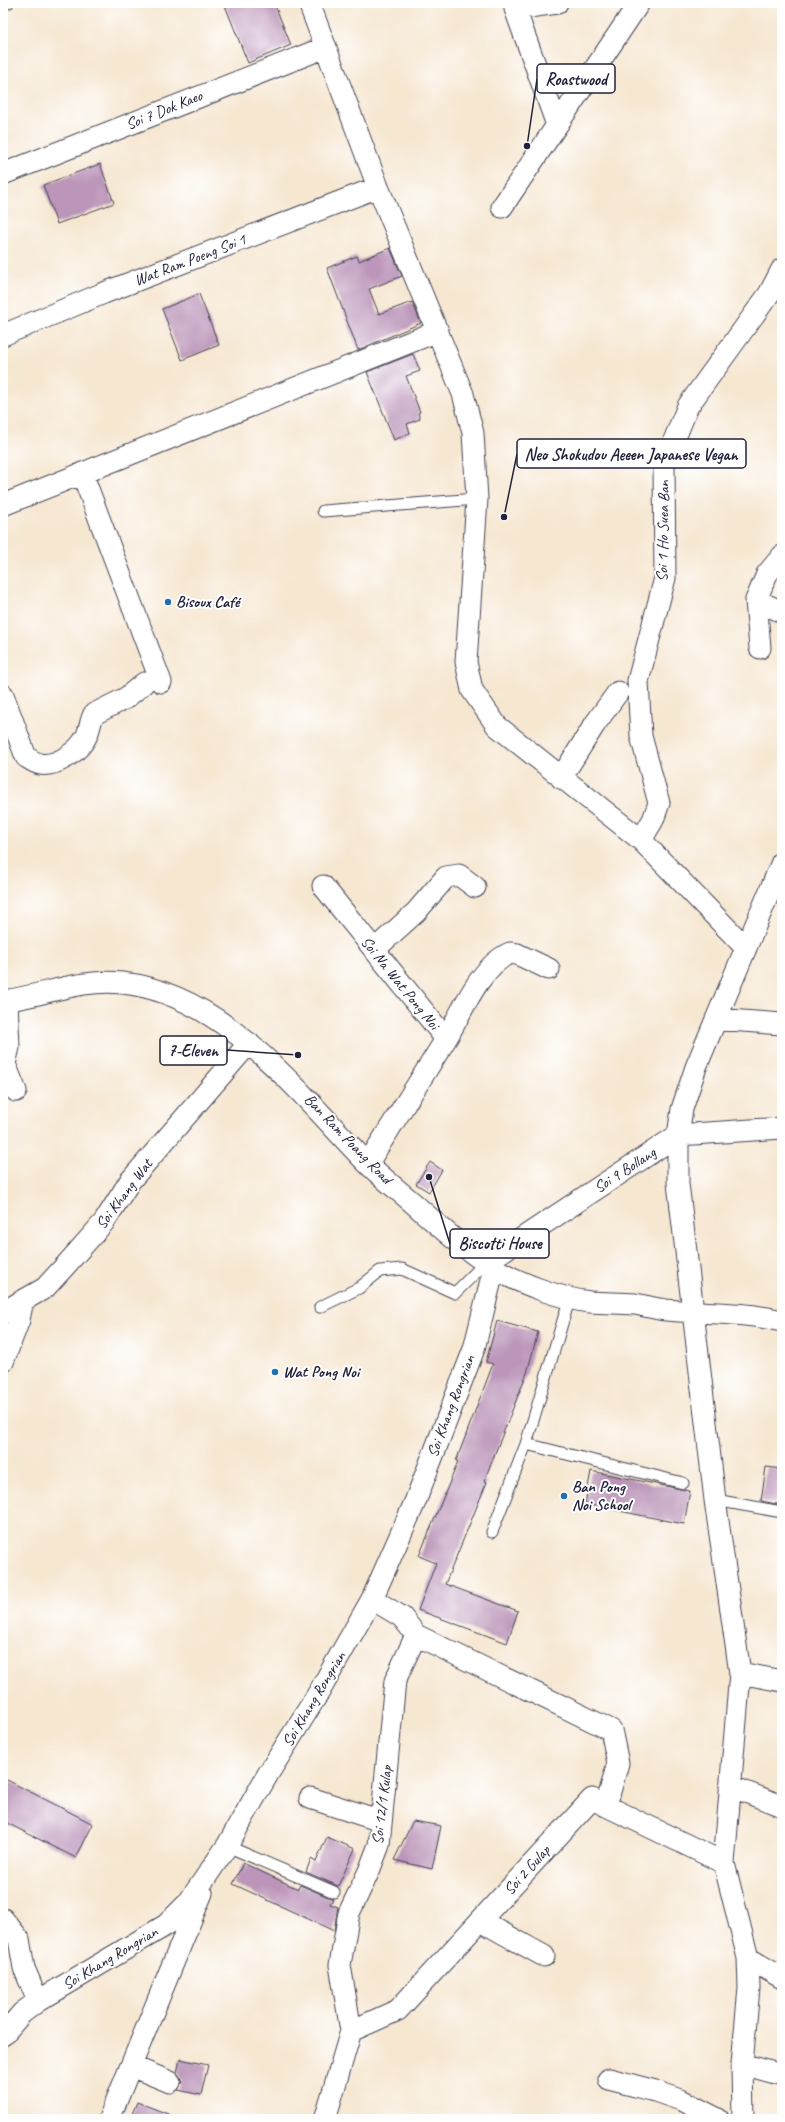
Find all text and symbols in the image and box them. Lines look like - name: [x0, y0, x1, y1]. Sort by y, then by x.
- callout: Roastwood: [537, 64, 615, 93]
- text: Roastwood: [545, 69, 610, 90]
- street label: Soi 7 Dok Kaeo: [123, 85, 206, 134]
- street label: Wat Ram Poeng Soi 1: [131, 229, 249, 290]
- callout: Neo Shokudou Aeeen Japanese Vegan: [517, 439, 746, 468]
- text: Neo Shokudou Aeeen Japanese Vegan: [525, 444, 739, 465]
- street label: Soi 1 Ho Suea Ban: [652, 479, 674, 582]
- place label: Bisoux Café: [176, 592, 242, 612]
- marker: Bisoux Café: [163, 597, 173, 607]
- street label: Soi Na Wat Pong Noi: [356, 932, 445, 1035]
- callout: 7-Eleven: [160, 1036, 227, 1065]
- text: 7-Eleven: [168, 1040, 219, 1061]
- street label: Ban Ram Poang Road: [300, 1090, 398, 1190]
- street label: Soi 9 Bollang: [590, 1142, 661, 1197]
- street label: Soi Khang Wat: [91, 1154, 158, 1233]
- callout: Biscotti House: [450, 1229, 549, 1258]
- text: Biscotti House: [458, 1233, 543, 1254]
- street label: Soi Khang Rongrian: [422, 1351, 480, 1460]
- place label: Wat Pong Noi: [283, 1362, 361, 1382]
- marker: Wat Pong Noi: [270, 1367, 280, 1377]
- place label: Ban Pong Noi School: [572, 1477, 633, 1515]
- marker: Ban Pong Noi School: [559, 1491, 569, 1501]
- street label: Soi Khang Rongrian: [278, 1647, 351, 1750]
- street label: Soi 12/1 Kulap: [367, 1764, 397, 1845]
- street label: Soi 2 Gulap: [499, 1840, 555, 1899]
- street label: Soi Khang Rongrian: [59, 1921, 162, 1994]

